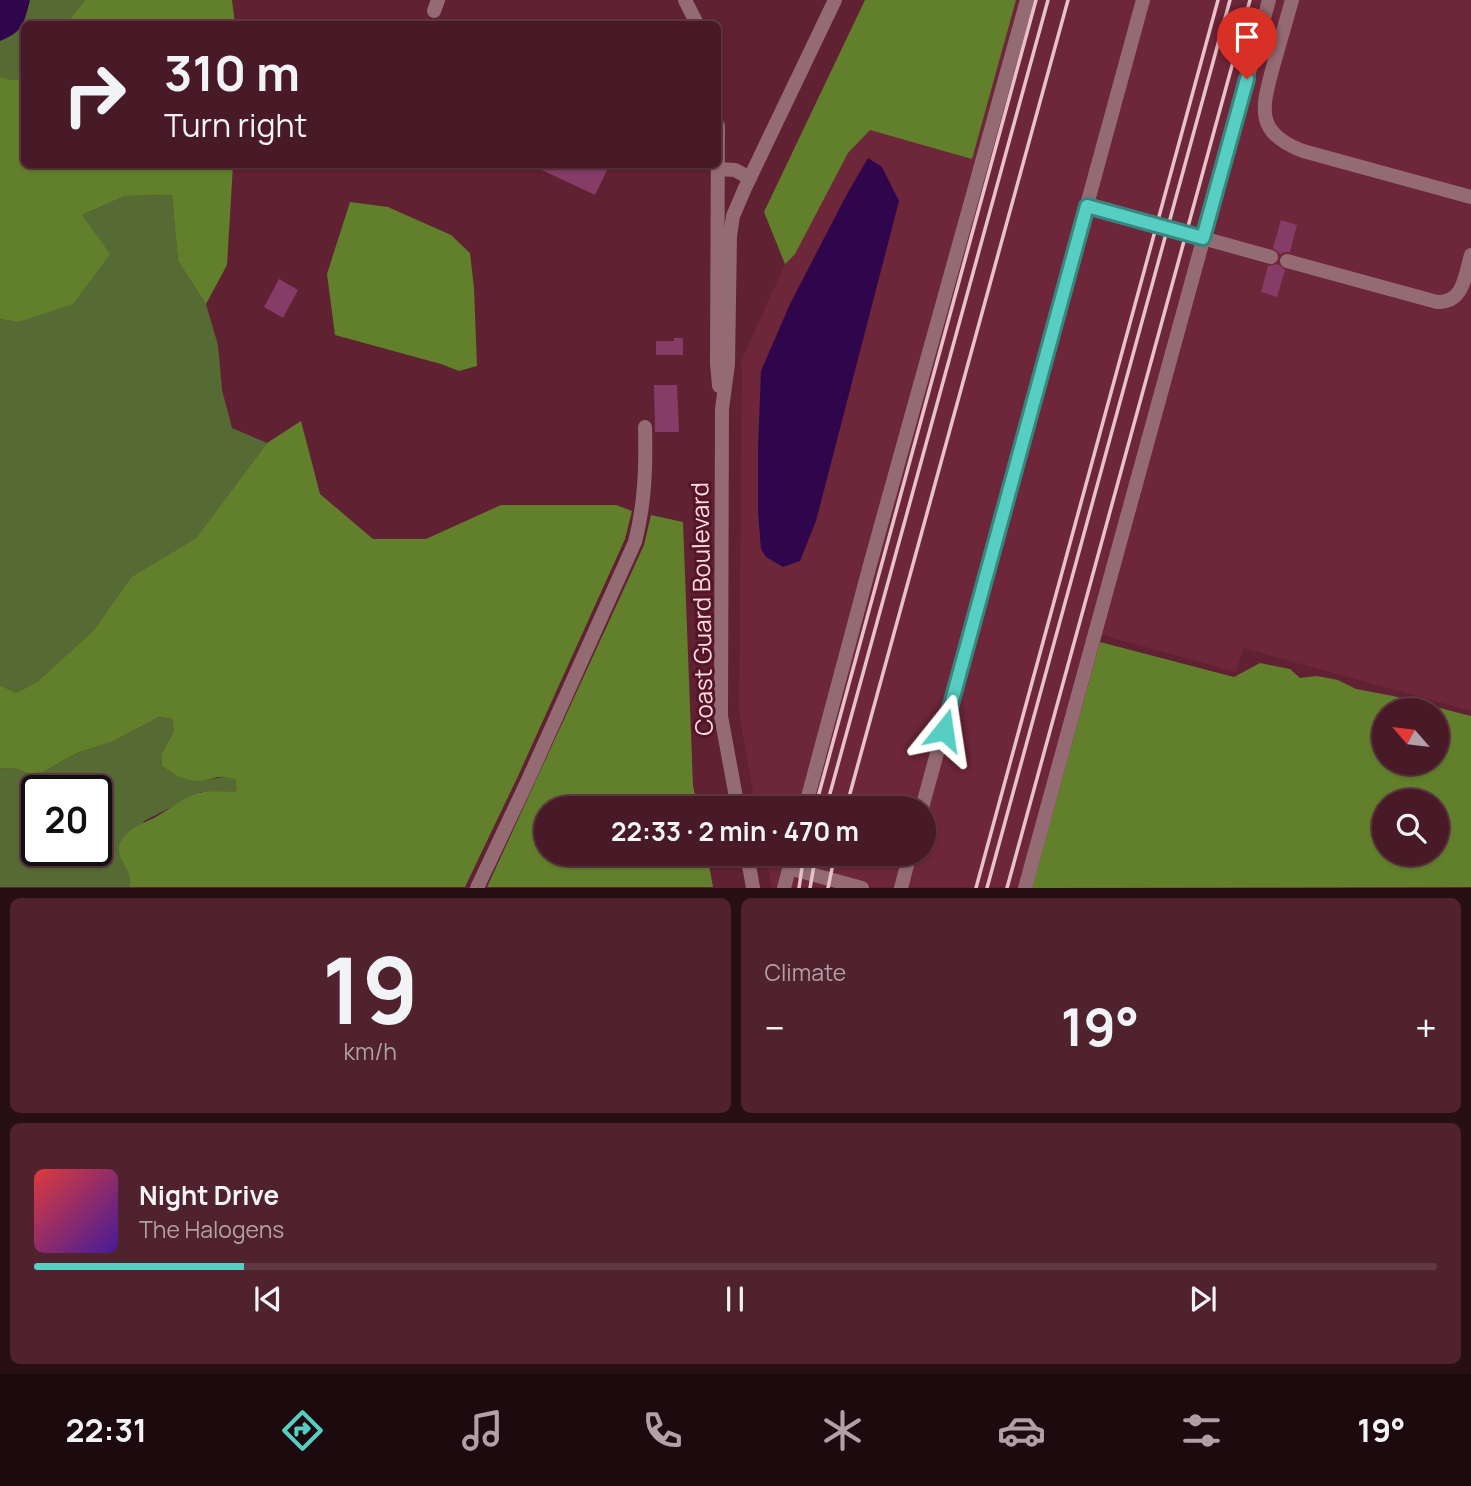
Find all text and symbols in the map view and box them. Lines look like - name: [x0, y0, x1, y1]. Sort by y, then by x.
- pin: [1217, 7, 1277, 79]
- icon: arrive: [1228, 18, 1266, 56]
- text: 310 m: [164, 39, 300, 106]
- icon: right: [49, 49, 140, 140]
- text: Turn right: [164, 103, 307, 147]
- street label: Coast Guard Boulevard: [682, 482, 720, 736]
- position arrow: [907, 693, 981, 767]
- north arrow: [1372, 698, 1449, 775]
- map controls: [1372, 698, 1449, 866]
- speed limit sign: 20: [21, 775, 112, 866]
- button: search: [1372, 789, 1449, 866]
- text: 22:33 · 2 min · 470 m: [611, 813, 859, 849]
- text: 19: [322, 927, 418, 1051]
- text: Climate: [765, 956, 846, 988]
- text: 19°: [1061, 991, 1139, 1062]
- text: −: [765, 1001, 785, 1053]
- text: +: [1415, 1001, 1437, 1053]
- text: km/h: [344, 1035, 397, 1067]
- text: Night Drive: [139, 1177, 279, 1213]
- text: The Halogens: [139, 1213, 284, 1245]
- icon: previous: [249, 1280, 287, 1318]
- icon: pause: [716, 1280, 754, 1318]
- icon: next: [1184, 1280, 1222, 1318]
- icon: directions: [278, 1406, 327, 1455]
- icon: music: [458, 1406, 507, 1455]
- icon: phone: [638, 1406, 687, 1455]
- icon: climate: [818, 1406, 867, 1455]
- icon: car: [997, 1406, 1046, 1455]
- icon: filters: [1177, 1406, 1226, 1455]
- text: 22:31: [65, 1408, 147, 1452]
- text: 19°: [1357, 1408, 1405, 1452]

